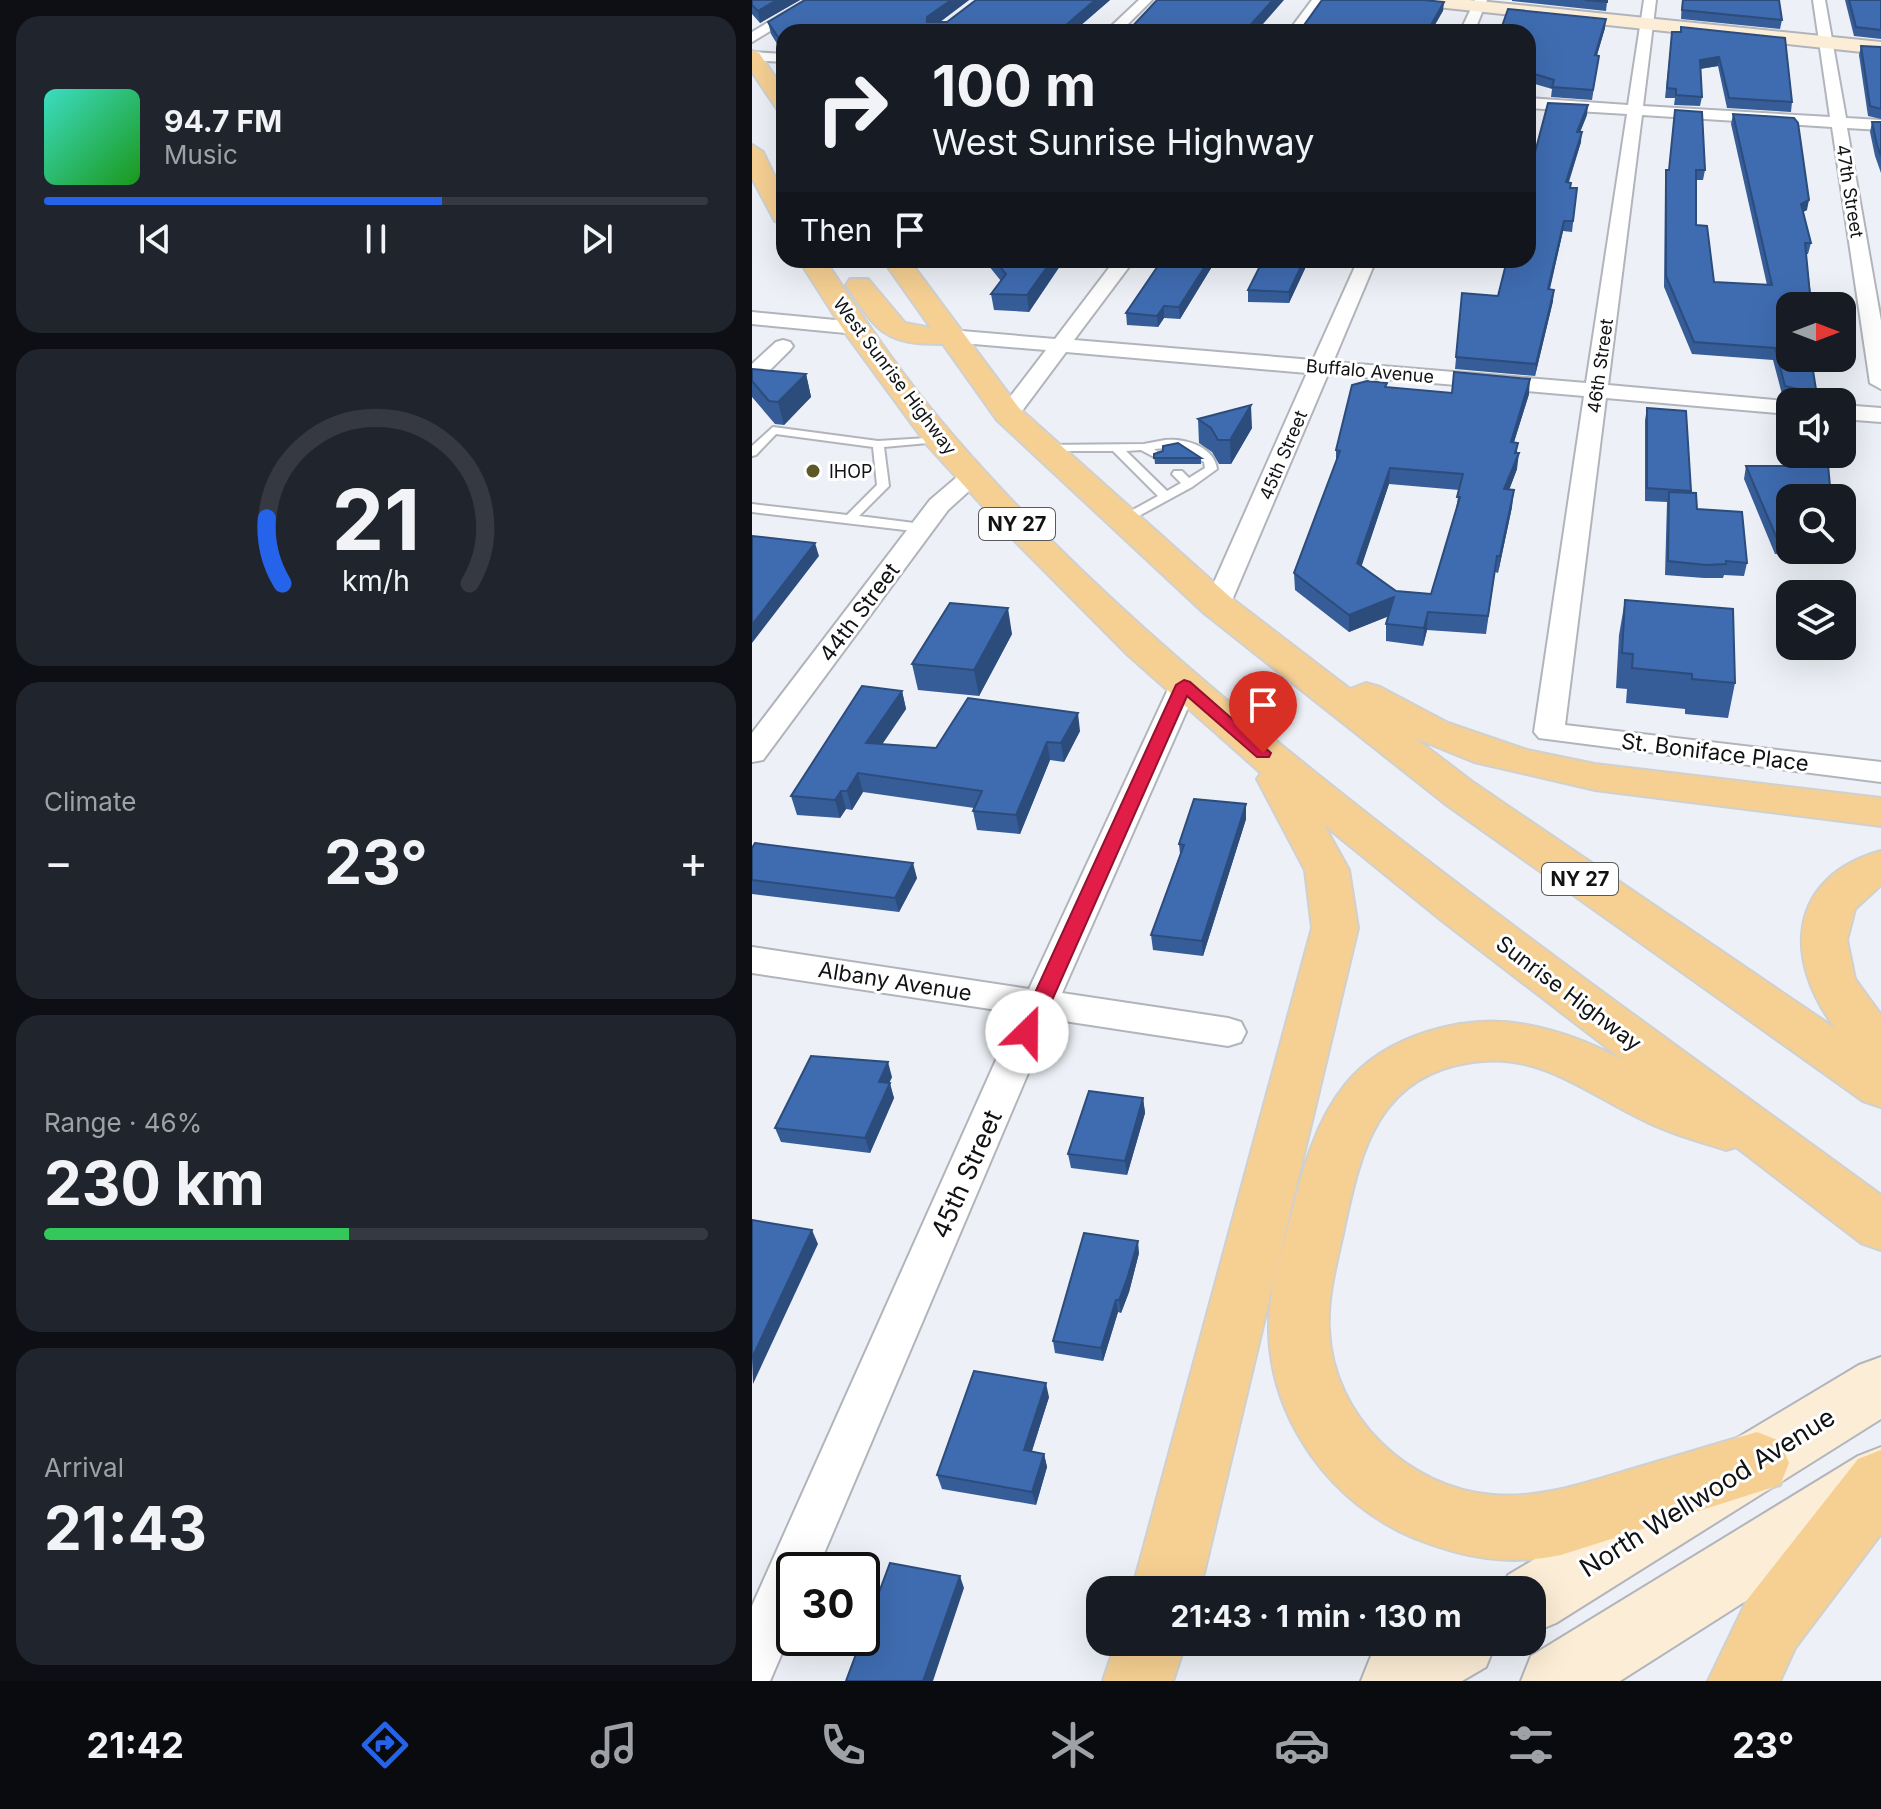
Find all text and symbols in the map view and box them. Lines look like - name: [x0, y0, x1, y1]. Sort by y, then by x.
- text: 100 m: [932, 52, 1096, 120]
- icon: right: [800, 56, 904, 160]
- text: 94.7 FM: [164, 103, 282, 139]
- text: West Sunrise Highway: [932, 120, 1314, 164]
- text: Music: [164, 139, 238, 170]
- street label: 47th Street: [1832, 143, 1868, 239]
- icon: arrive: [888, 208, 932, 252]
- text: Then: [800, 212, 872, 248]
- icon: previous: [133, 217, 177, 261]
- icon: pause: [354, 217, 398, 261]
- icon: next: [575, 217, 619, 261]
- north arrow: [1776, 292, 1856, 372]
- map controls: [1776, 292, 1856, 660]
- street label: West Sunrise Highway: [829, 293, 961, 459]
- street label: 46th Street: [1583, 317, 1617, 415]
- street label: Buffalo Avenue: [1305, 355, 1435, 387]
- button: sound: [1776, 388, 1856, 468]
- street label: 45th Street: [1255, 407, 1311, 503]
- place label: IHOP: [829, 461, 872, 482]
- marker: IHOP: [804, 462, 822, 480]
- text: 21: [332, 468, 420, 569]
- button: search: [1776, 484, 1856, 564]
- road number: NY 27: [979, 508, 1055, 540]
- street label: 44th Street: [813, 557, 905, 667]
- text: km/h: [342, 563, 410, 598]
- button: layers: [1776, 580, 1856, 660]
- pin: [1229, 671, 1297, 753]
- icon: arrive: [1241, 683, 1285, 727]
- street label: St. Boniface Place: [1620, 728, 1810, 776]
- text: Climate: [44, 786, 136, 817]
- text: 23°: [324, 826, 428, 898]
- text: −: [44, 835, 73, 889]
- text: +: [679, 835, 708, 889]
- road number: NY 27: [1542, 863, 1618, 895]
- street label: Sunrise Highway: [1491, 930, 1647, 1056]
- street label: Albany Avenue: [816, 956, 974, 1006]
- position arrow: [985, 990, 1069, 1074]
- street label: 45th Street: [924, 1105, 1008, 1243]
- text: Range · 46%: [44, 1107, 202, 1138]
- text: 230 km: [44, 1147, 265, 1219]
- street label: North Wellwood Avenue: [1574, 1401, 1840, 1583]
- text: Arrival: [44, 1452, 124, 1483]
- text: 21:43: [44, 1492, 207, 1564]
- speed limit sign: 30: [776, 1552, 880, 1656]
- text: 21:43 · 1 min · 130 m: [1170, 1598, 1462, 1634]
- icon: directions: [357, 1717, 413, 1773]
- icon: music: [586, 1717, 642, 1773]
- icon: phone: [815, 1717, 871, 1773]
- icon: climate: [1045, 1717, 1101, 1773]
- icon: car: [1274, 1717, 1330, 1773]
- icon: filters: [1503, 1717, 1559, 1773]
- text: 21:42: [87, 1723, 184, 1767]
- text: 23°: [1732, 1723, 1794, 1767]

